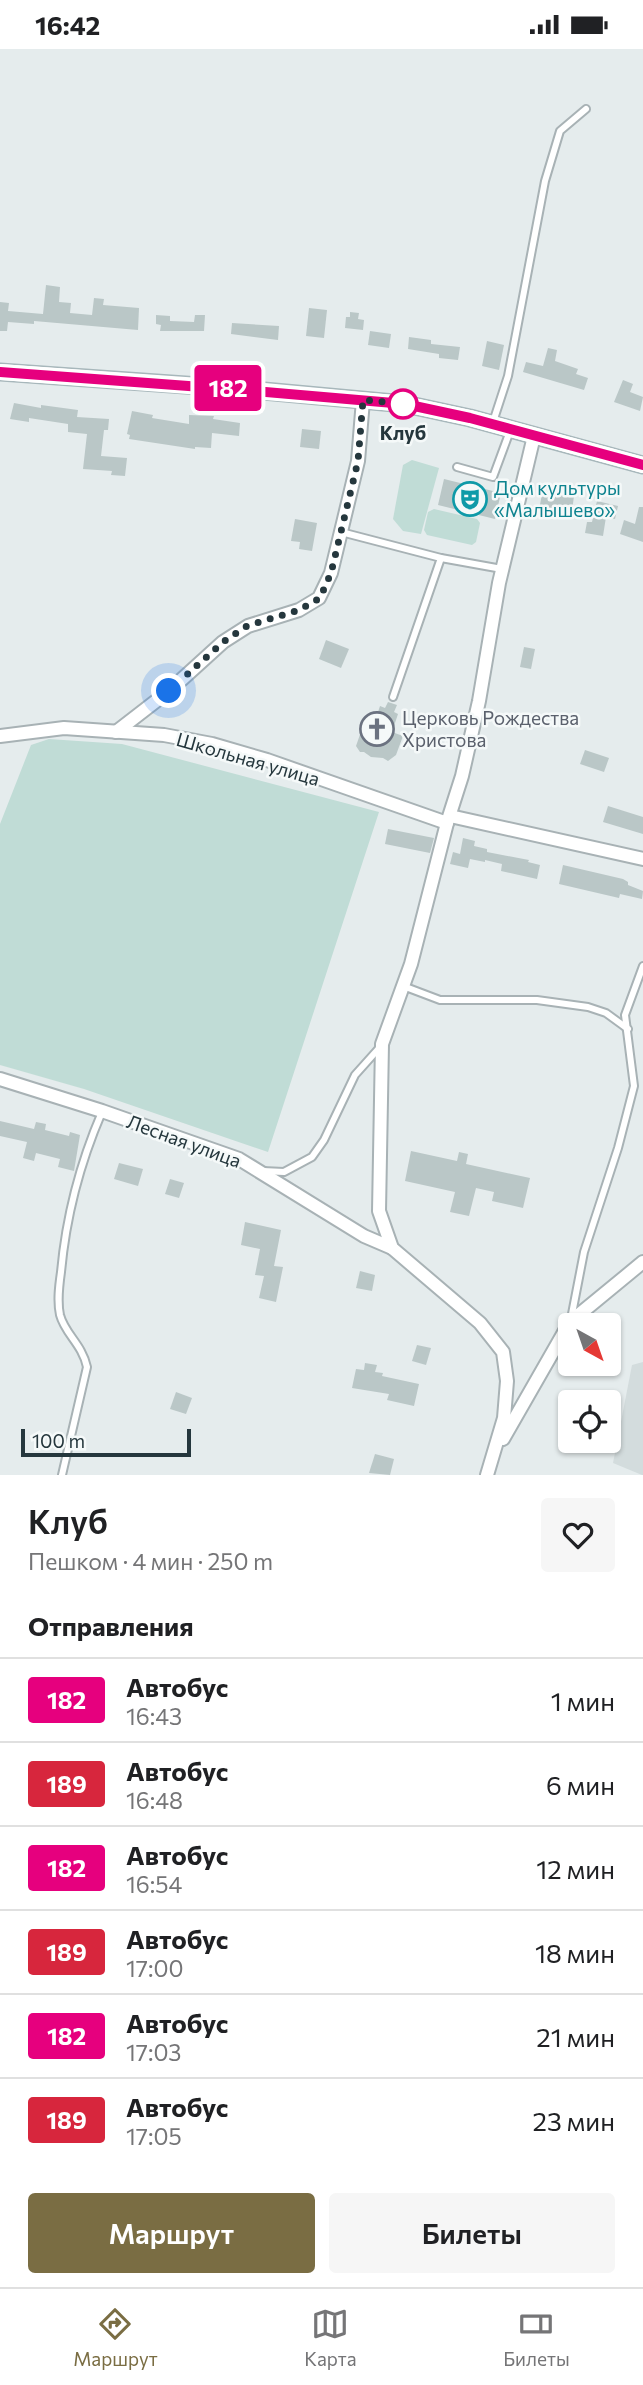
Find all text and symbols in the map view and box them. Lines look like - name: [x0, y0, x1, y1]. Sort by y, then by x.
- text: 16:42: [35, 9, 100, 40]
- line badge: 182: [188, 365, 268, 411]
- text: 182: [208, 373, 248, 402]
- marker: Клуб: [388, 389, 418, 419]
- place label: Клуб: [380, 421, 426, 444]
- place label: Дом культуры «Малышево»: [494, 476, 621, 521]
- theatre icon: Дом культуры «Малышево»: [451, 480, 489, 518]
- your location: [151, 673, 186, 708]
- place label: Церковь Рождества Христова: [402, 706, 579, 751]
- church icon: Церковь Рождества Христова: [358, 710, 396, 748]
- street label: Школьная улица: [174, 727, 322, 790]
- street label: Лесная улица: [124, 1109, 244, 1172]
- north arrow: [558, 1313, 621, 1375]
- map controls: [558, 1313, 621, 1453]
- button: locate: [558, 1390, 621, 1453]
- scale bar: [21, 1426, 191, 1458]
- text: 100 m: [32, 1429, 85, 1452]
- button: heart: [541, 1498, 615, 1572]
- text: Клуб: [28, 1500, 108, 1541]
- text: Пешком · 4 мин · 250 m: [28, 1547, 273, 1575]
- text: Отправления: [28, 1610, 194, 1641]
- text: Автобус: [126, 1671, 228, 1702]
- text: 182: [47, 1685, 86, 1714]
- text: 1 мин: [551, 1685, 615, 1716]
- text: 16:43: [126, 1702, 182, 1730]
- text: Автобус: [126, 1755, 228, 1786]
- text: 189: [46, 1769, 87, 1798]
- text: 6 мин: [546, 1769, 615, 1800]
- text: 16:48: [126, 1786, 183, 1814]
- text: Автобус: [126, 1839, 228, 1870]
- text: 182: [47, 1853, 86, 1882]
- text: 12 мин: [536, 1853, 615, 1884]
- text: 16:54: [126, 1870, 182, 1898]
- text: Автобус: [126, 1923, 228, 1954]
- text: 189: [46, 1937, 87, 1966]
- text: 18 мин: [535, 1937, 615, 1968]
- text: 17:00: [126, 1954, 183, 1982]
- text: Автобус: [126, 2007, 228, 2038]
- text: 182: [47, 2021, 86, 2050]
- text: 21 мин: [536, 2021, 615, 2052]
- text: 17:03: [126, 2038, 181, 2066]
- text: Автобус: [126, 2091, 228, 2122]
- text: 189: [46, 2105, 87, 2134]
- text: 23 мин: [533, 2105, 615, 2136]
- text: 17:05: [126, 2122, 182, 2150]
- button: Маршрут: [28, 2193, 315, 2273]
- button: Билеты: [329, 2193, 615, 2273]
- tab: Маршрут: [73, 2305, 158, 2370]
- tab: Карта: [304, 2305, 357, 2370]
- tab: Билеты: [503, 2305, 570, 2370]

